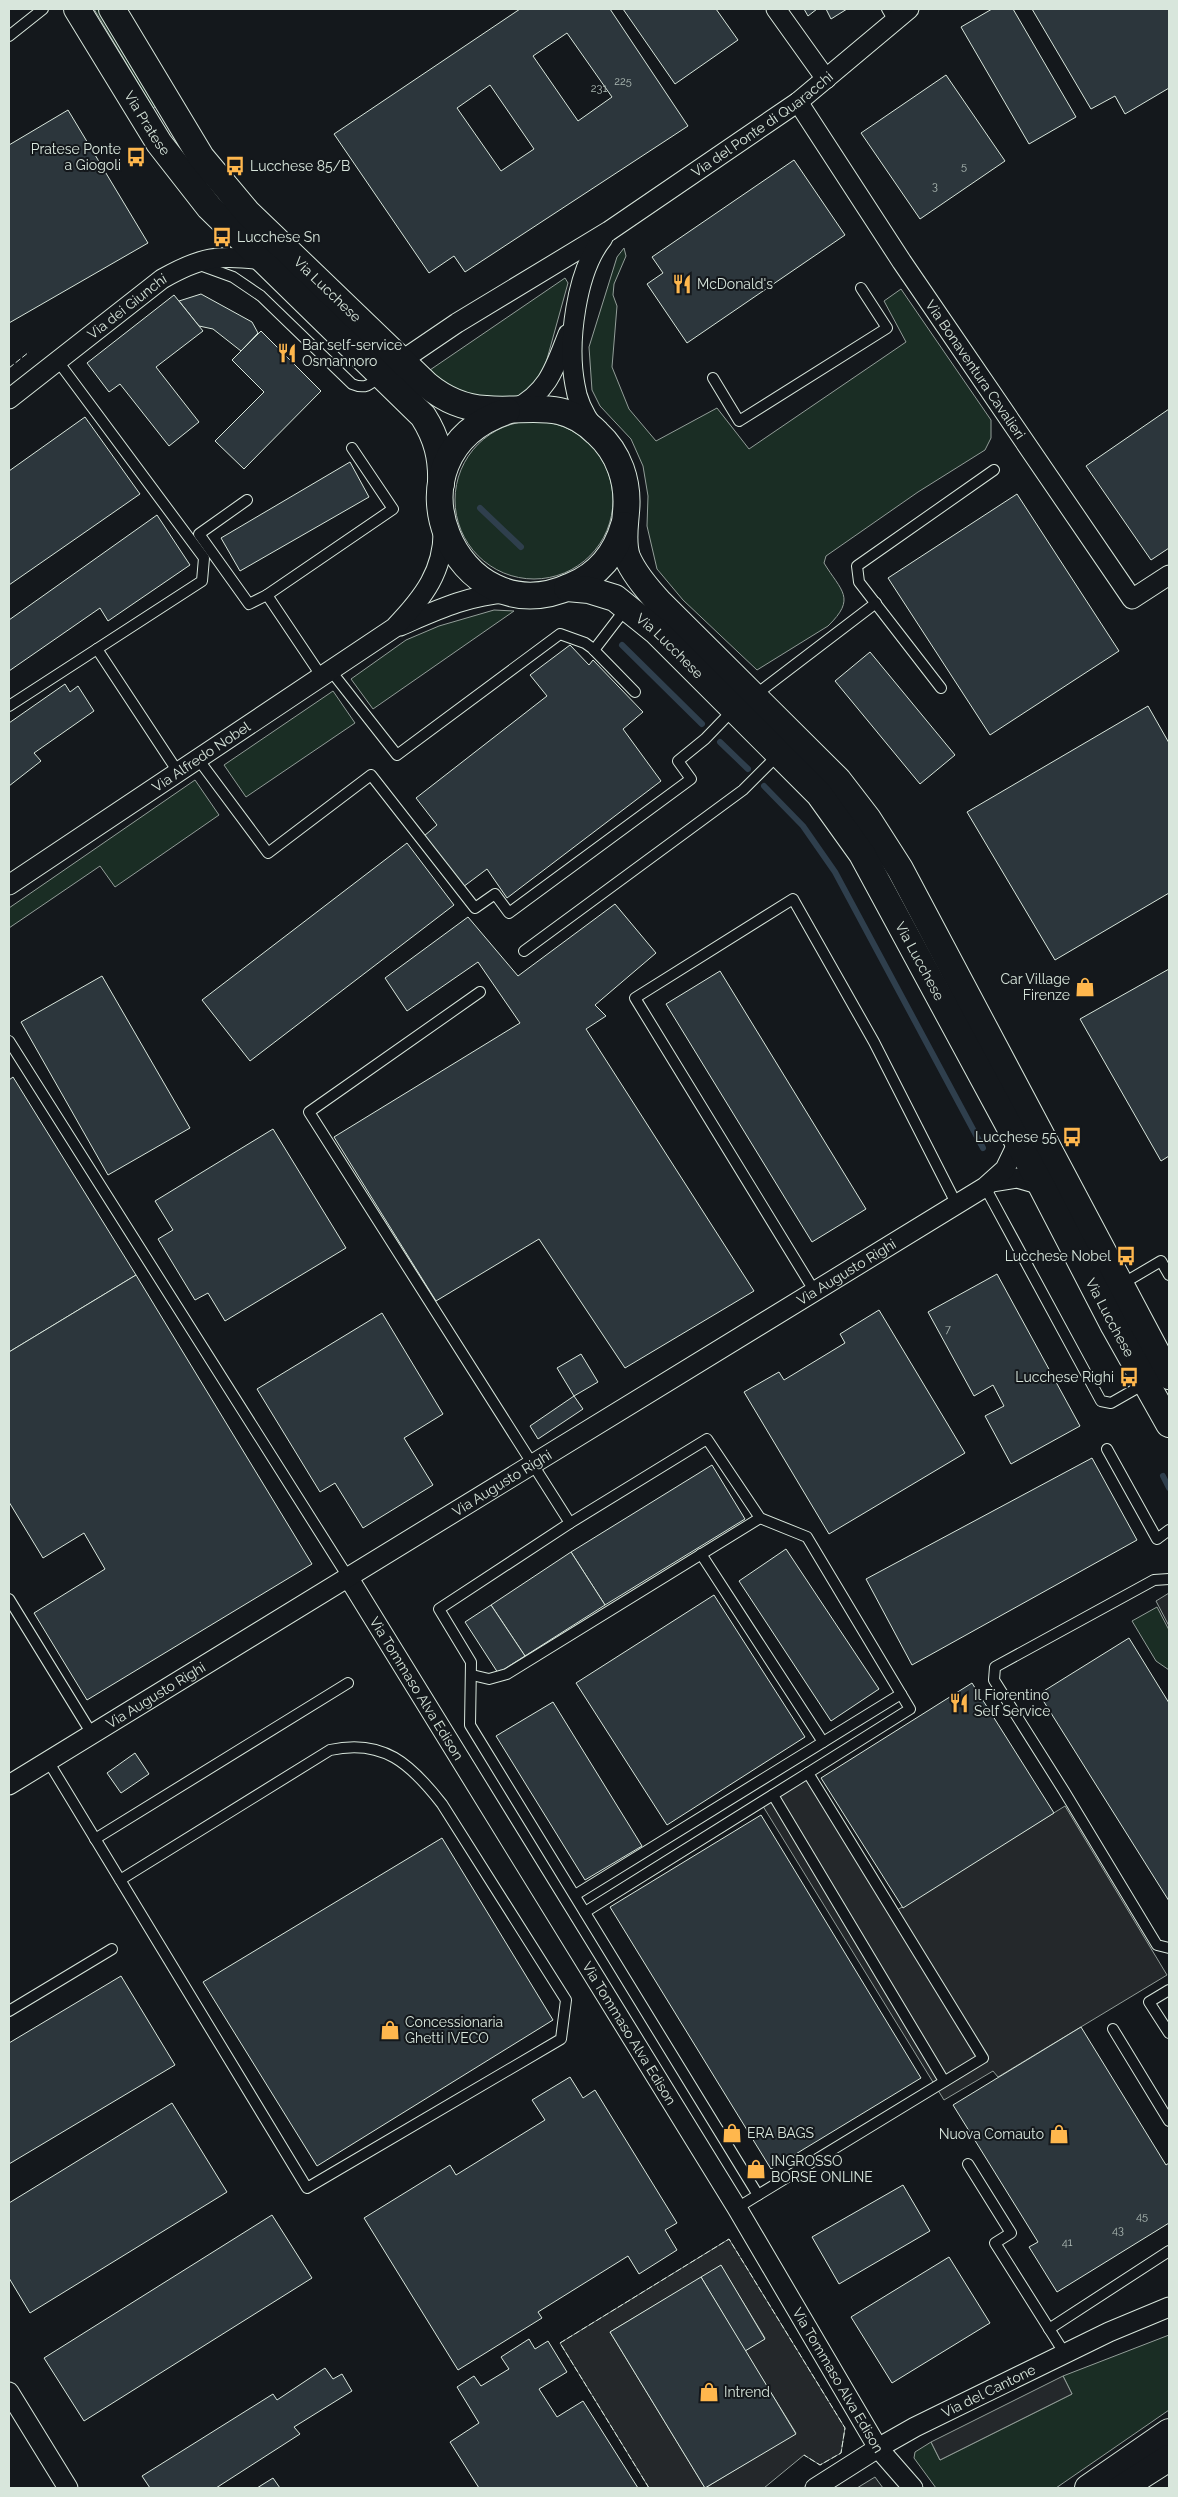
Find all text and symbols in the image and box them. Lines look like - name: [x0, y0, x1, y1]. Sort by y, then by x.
- street label: Via del Ponte di Quaracchi: [688, 68, 836, 180]
- house number: 225: [614, 75, 632, 88]
- house number: 231: [591, 82, 607, 95]
- street label: Via Pratese: [121, 88, 173, 158]
- place label: Pratese Ponte a Giogoli: [31, 141, 121, 173]
- bus stop icon: Pratese Ponte a Giogoli: [125, 146, 147, 168]
- bus stop icon: Lucchese 85/B: [224, 155, 246, 177]
- place label: Lucchese 85/B: [250, 158, 350, 174]
- house number: 5: [961, 160, 967, 173]
- house number: 3: [932, 180, 938, 193]
- bus stop icon: Lucchese Sn: [211, 226, 233, 248]
- place label: Lucchese Sn: [237, 229, 320, 245]
- street label: Via Lucchese: [291, 253, 364, 325]
- street label: Via dei Giunchi: [84, 270, 169, 342]
- restaurant icon: McDonald's: [671, 273, 693, 295]
- place label: McDonald's: [697, 276, 773, 292]
- street label: Via Bonaventura Cavalieri: [922, 297, 1028, 442]
- place label: Bar self-service Osmannoro: [302, 337, 402, 369]
- restaurant icon: Bar self-service Osmannoro: [276, 342, 298, 364]
- street label: Via Lucchese: [633, 610, 707, 682]
- street label: Via Alfredo Nobel: [149, 718, 253, 795]
- street label: Via Lucchese: [892, 919, 948, 1003]
- place label: Car Village Firenze: [1000, 971, 1070, 1003]
- shop icon: Car Village Firenze: [1074, 976, 1096, 998]
- bus stop icon: Lucchese 55: [1061, 1126, 1083, 1148]
- place label: Lucchese 55: [975, 1129, 1057, 1145]
- street label: Via Augusto Righi: [794, 1236, 899, 1308]
- bus stop icon: Lucchese Nobel: [1115, 1245, 1137, 1267]
- place label: Lucchese Nobel: [1005, 1248, 1111, 1264]
- street label: Via Lucchese: [1083, 1275, 1138, 1360]
- house number: 7: [945, 1323, 951, 1336]
- bus stop icon: Lucchese Righi: [1118, 1366, 1140, 1388]
- place label: Lucchese Righi: [1015, 1369, 1114, 1385]
- street label: Via Augusto Righi: [449, 1447, 554, 1519]
- street label: Via Tommaso Alva Edison: [367, 1614, 467, 1763]
- street label: Via Augusto Righi: [103, 1659, 208, 1732]
- place label: Il Fiorentino Self Service: [974, 1687, 1050, 1719]
- restaurant icon: Il Fiorentino Self Service: [948, 1692, 970, 1714]
- street label: Via Tommaso Alva Edison: [579, 1959, 679, 2108]
- place label: Concessionaria Ghetti IVECO: [405, 2014, 503, 2046]
- shop icon: Concessionaria Ghetti IVECO: [379, 2019, 401, 2041]
- shop icon: ERA BAGS: [721, 2122, 743, 2144]
- shop icon: Nuova Comauto: [1048, 2123, 1070, 2145]
- place label: ERA BAGS: [747, 2125, 814, 2141]
- place label: Nuova Comauto: [939, 2126, 1044, 2142]
- place label: INGROSSO BORSE ONLINE: [771, 2153, 873, 2185]
- shop icon: INGROSSO BORSE ONLINE: [745, 2158, 767, 2180]
- house number: 45: [1136, 2210, 1148, 2223]
- house number: 43: [1112, 2224, 1124, 2237]
- house number: 41: [1062, 2236, 1073, 2249]
- street label: Via Tommaso Alva Edison: [789, 2305, 887, 2456]
- street label: Via del Cantone: [939, 2361, 1038, 2421]
- shop icon: Intrend: [698, 2381, 720, 2403]
- place label: Intrend: [724, 2384, 770, 2400]

